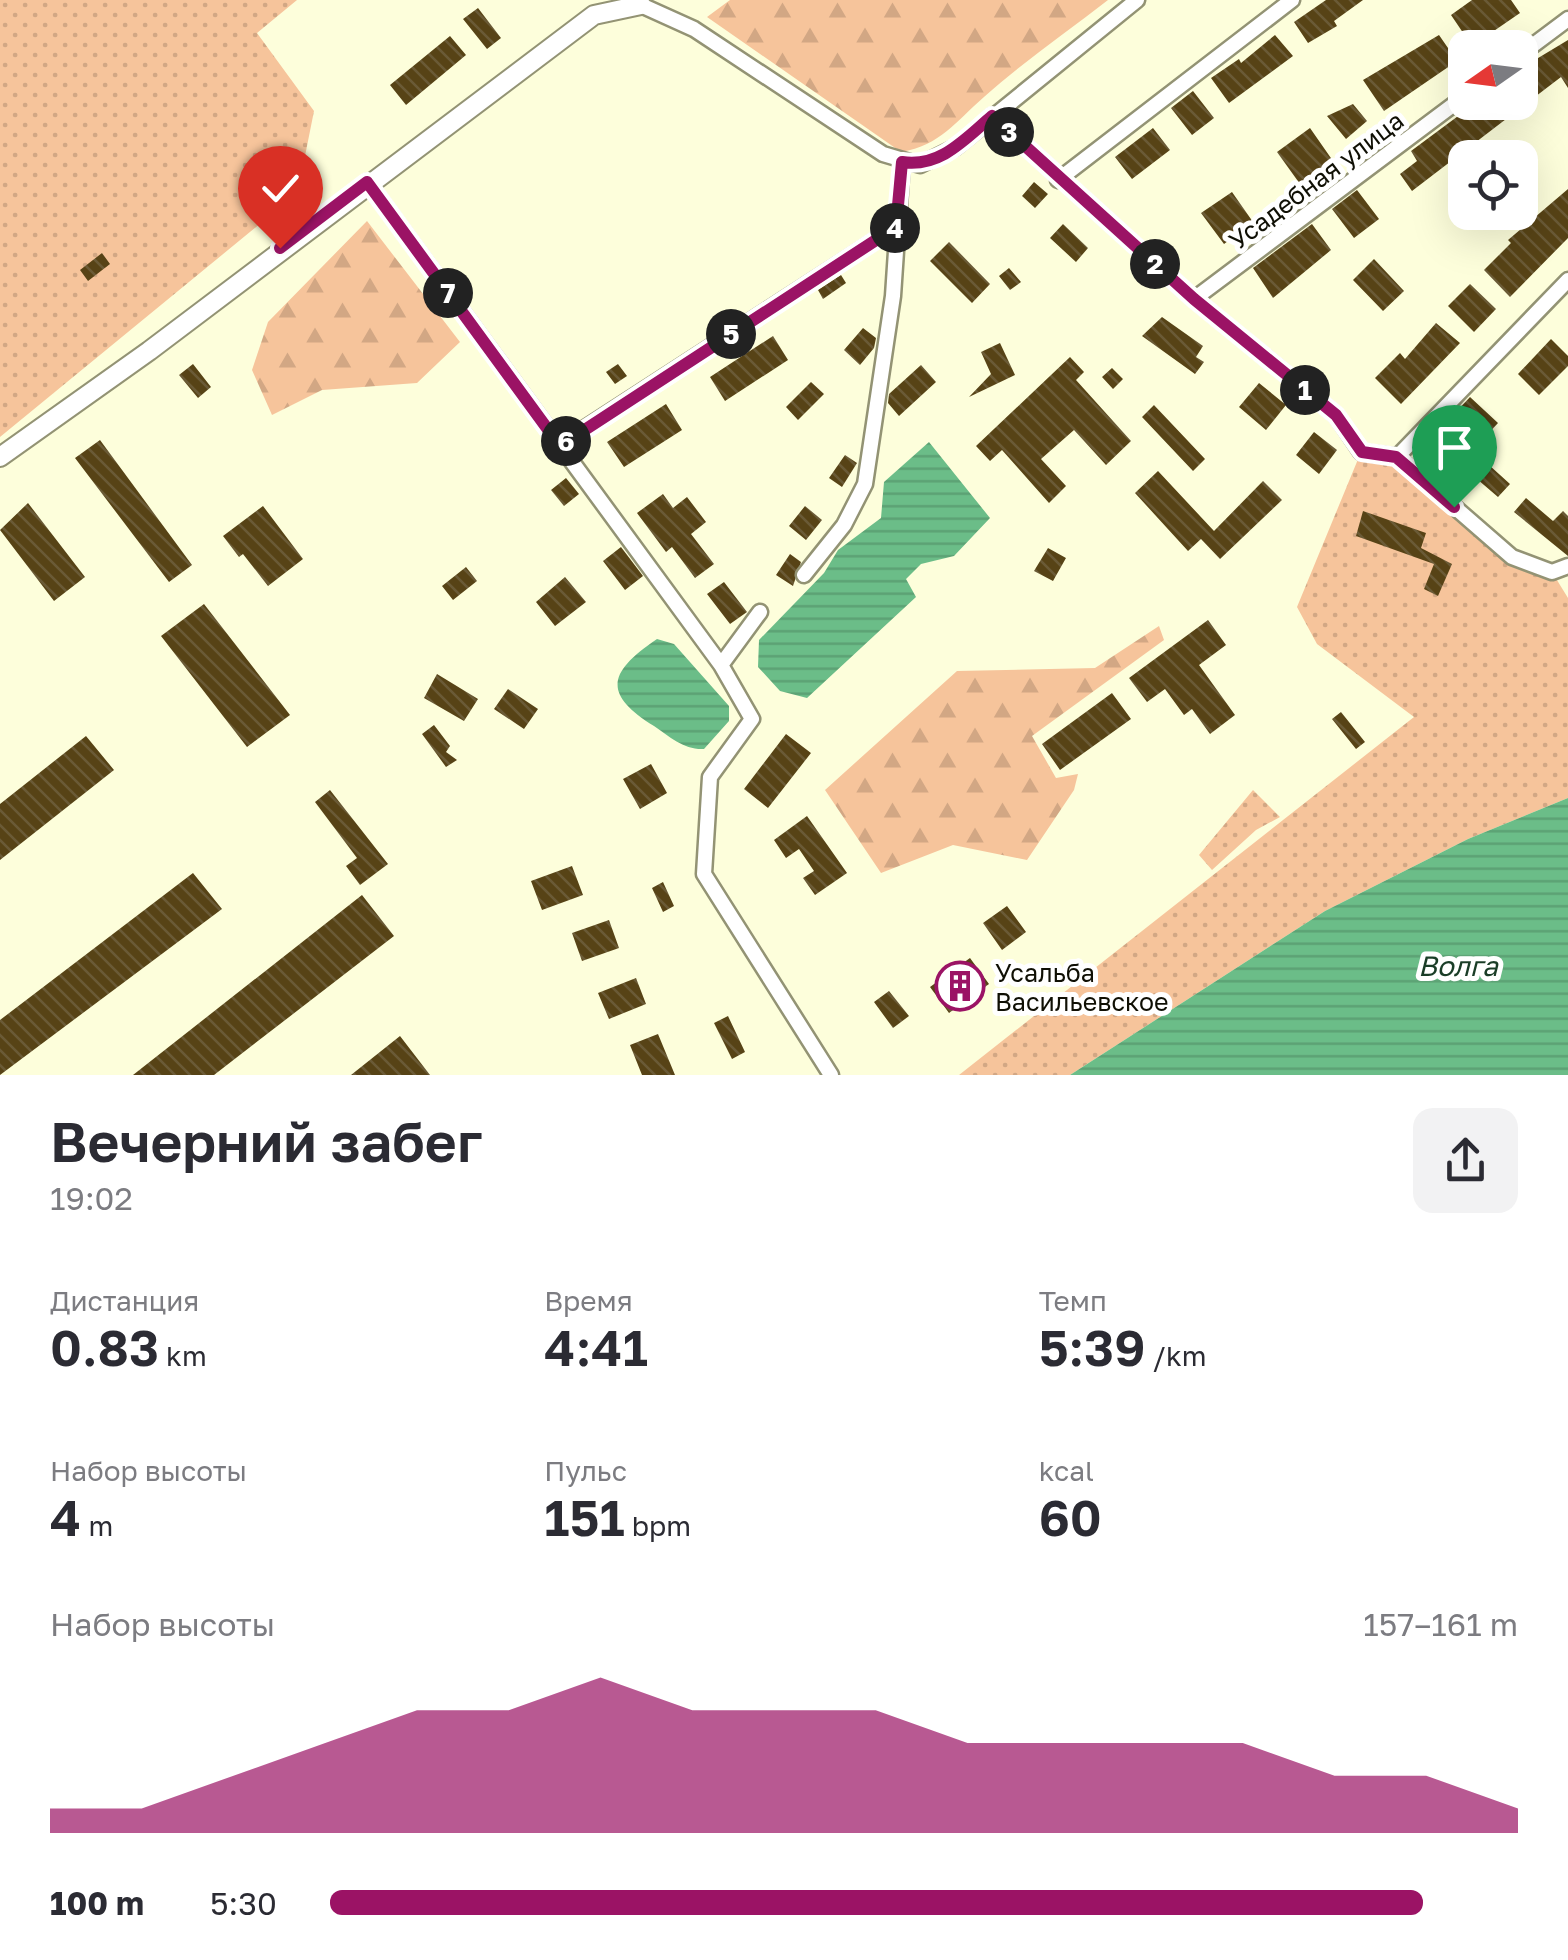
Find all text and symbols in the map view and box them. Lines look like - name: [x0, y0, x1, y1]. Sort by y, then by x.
- north arrow: [1448, 30, 1538, 120]
- map controls: [1448, 30, 1538, 230]
- street label: Усадебная улица: [1223, 104, 1409, 256]
- pin: 3: [984, 107, 1034, 157]
- text: 3: [1000, 115, 1018, 148]
- button: locate: [1448, 140, 1538, 230]
- pin: [238, 146, 323, 249]
- icon: check: [253, 161, 308, 216]
- pin: 4: [870, 203, 920, 253]
- text: 4: [886, 211, 904, 244]
- pin: 2: [1130, 239, 1180, 289]
- text: 2: [1146, 247, 1164, 280]
- pin: 7: [423, 268, 473, 318]
- text: 7: [440, 276, 456, 309]
- pin: 5: [706, 309, 756, 359]
- text: 5: [722, 317, 740, 350]
- pin: 1: [1280, 365, 1330, 415]
- text: 1: [1298, 373, 1312, 406]
- pin: [1412, 405, 1497, 508]
- pin: 6: [541, 416, 591, 466]
- icon: arrive: [1427, 420, 1482, 475]
- text: 6: [557, 424, 575, 457]
- water label: Волга: [1418, 949, 1499, 982]
- place label: Усальба Васильевское: [995, 957, 1168, 1017]
- building icon: Усальба Васильевское: [934, 960, 986, 1012]
- text: Вечерний забег: [50, 1108, 483, 1174]
- button: share: [1413, 1108, 1518, 1213]
- text: 19:02: [50, 1179, 133, 1217]
- text: Дистанция: [50, 1284, 199, 1317]
- text: Время: [544, 1284, 633, 1317]
- text: Темп: [1039, 1284, 1107, 1317]
- text: 0.83: [50, 1317, 159, 1377]
- text: 4:41: [544, 1317, 648, 1377]
- text: 5:39: [1039, 1317, 1146, 1377]
- text: km: [159, 1339, 207, 1372]
- text: /km: [1146, 1339, 1207, 1372]
- text: Набор высоты: [50, 1454, 247, 1487]
- text: Пульс: [544, 1454, 627, 1487]
- text: kcal: [1039, 1454, 1094, 1487]
- text: 4: [50, 1487, 81, 1547]
- text: 151: [544, 1487, 625, 1547]
- text: 60: [1039, 1487, 1102, 1547]
- text: m: [81, 1509, 113, 1542]
- text: bpm: [625, 1509, 691, 1542]
- text: Набор высоты: [50, 1605, 275, 1643]
- text: 157–161 m: [1363, 1605, 1518, 1643]
- text: 100 m: [50, 1884, 144, 1922]
- text: 5:30: [210, 1884, 277, 1922]

